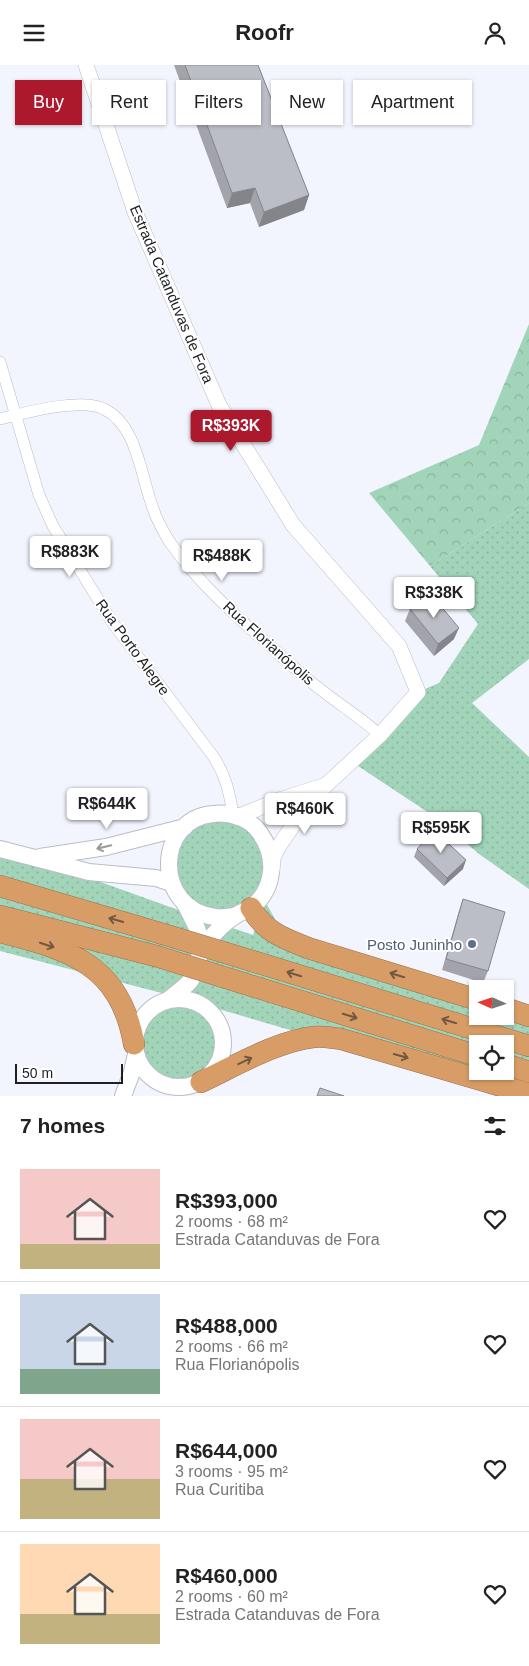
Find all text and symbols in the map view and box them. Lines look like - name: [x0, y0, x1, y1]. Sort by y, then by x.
- icon: menu: [20, 19, 48, 47]
- icon: person: [481, 19, 509, 47]
- text: Roofr: [235, 20, 294, 45]
- chip: Buy: [15, 80, 82, 125]
- chip: Rent: [92, 80, 166, 125]
- chip: Filters: [176, 80, 261, 125]
- chip: New: [271, 80, 343, 125]
- chip: Apartment: [353, 80, 472, 125]
- street label: Estrada Catanduvas de Fora: [127, 202, 218, 386]
- pin: R$393K: [190, 409, 272, 452]
- text: R$393K: [202, 417, 260, 434]
- pin: R$883K: [29, 535, 111, 578]
- pin: R$488K: [181, 539, 263, 582]
- text: R$883K: [41, 543, 99, 560]
- text: R$488K: [193, 547, 251, 564]
- pin: R$338K: [393, 577, 475, 619]
- text: R$338K: [405, 584, 463, 601]
- street label: Rua Porto Alegre: [93, 596, 173, 698]
- street label: Rua Florianópolis: [220, 598, 318, 688]
- pin: R$644K: [66, 787, 148, 830]
- pin: R$460K: [264, 793, 346, 835]
- text: R$644K: [78, 795, 136, 812]
- text: R$460K: [276, 800, 334, 817]
- pin: R$595K: [400, 811, 482, 854]
- text: R$595K: [412, 819, 470, 836]
- one-way arrow: [96, 843, 112, 852]
- one-way arrow: [108, 915, 124, 925]
- place label: Posto Juninho: [367, 936, 462, 953]
- marker: Posto Juninho: [466, 938, 478, 950]
- one-way arrow: [39, 941, 54, 950]
- one-way arrow: [286, 968, 302, 978]
- one-way arrow: [390, 970, 406, 980]
- north arrow: [469, 980, 514, 1025]
- map controls: [469, 980, 514, 1080]
- one-way arrow: [342, 1012, 358, 1022]
- one-way arrow: [442, 1016, 457, 1025]
- button: locate: [469, 1035, 514, 1080]
- one-way arrow: [392, 1052, 408, 1062]
- one-way arrow: [237, 1056, 252, 1066]
- scale bar: [15, 1061, 122, 1084]
- text: 50 m: [22, 1065, 53, 1081]
- icon: filters: [481, 1112, 509, 1140]
- text: 7 homes: [20, 1114, 105, 1137]
- icon: home: [60, 1189, 120, 1249]
- text: R$393,000: [175, 1189, 278, 1212]
- icon: heart: [481, 1205, 509, 1233]
- text: 2 rooms · 68 m²: [175, 1213, 288, 1230]
- text: Estrada Catanduvas de Fora: [175, 1231, 380, 1248]
- icon: home: [60, 1314, 120, 1374]
- text: R$488,000: [175, 1314, 278, 1337]
- icon: heart: [481, 1330, 509, 1358]
- text: 2 rooms · 66 m²: [175, 1338, 288, 1355]
- text: Rua Florianópolis: [175, 1356, 300, 1373]
- icon: home: [60, 1439, 120, 1499]
- text: R$644,000: [175, 1439, 278, 1462]
- icon: heart: [481, 1455, 509, 1483]
- text: 3 rooms · 95 m²: [175, 1463, 288, 1480]
- text: Rua Curitiba: [175, 1481, 264, 1498]
- icon: home: [60, 1564, 120, 1624]
- text: R$460,000: [175, 1564, 278, 1587]
- icon: heart: [481, 1580, 509, 1608]
- text: 2 rooms · 60 m²: [175, 1588, 288, 1605]
- text: Estrada Catanduvas de Fora: [175, 1606, 380, 1623]

